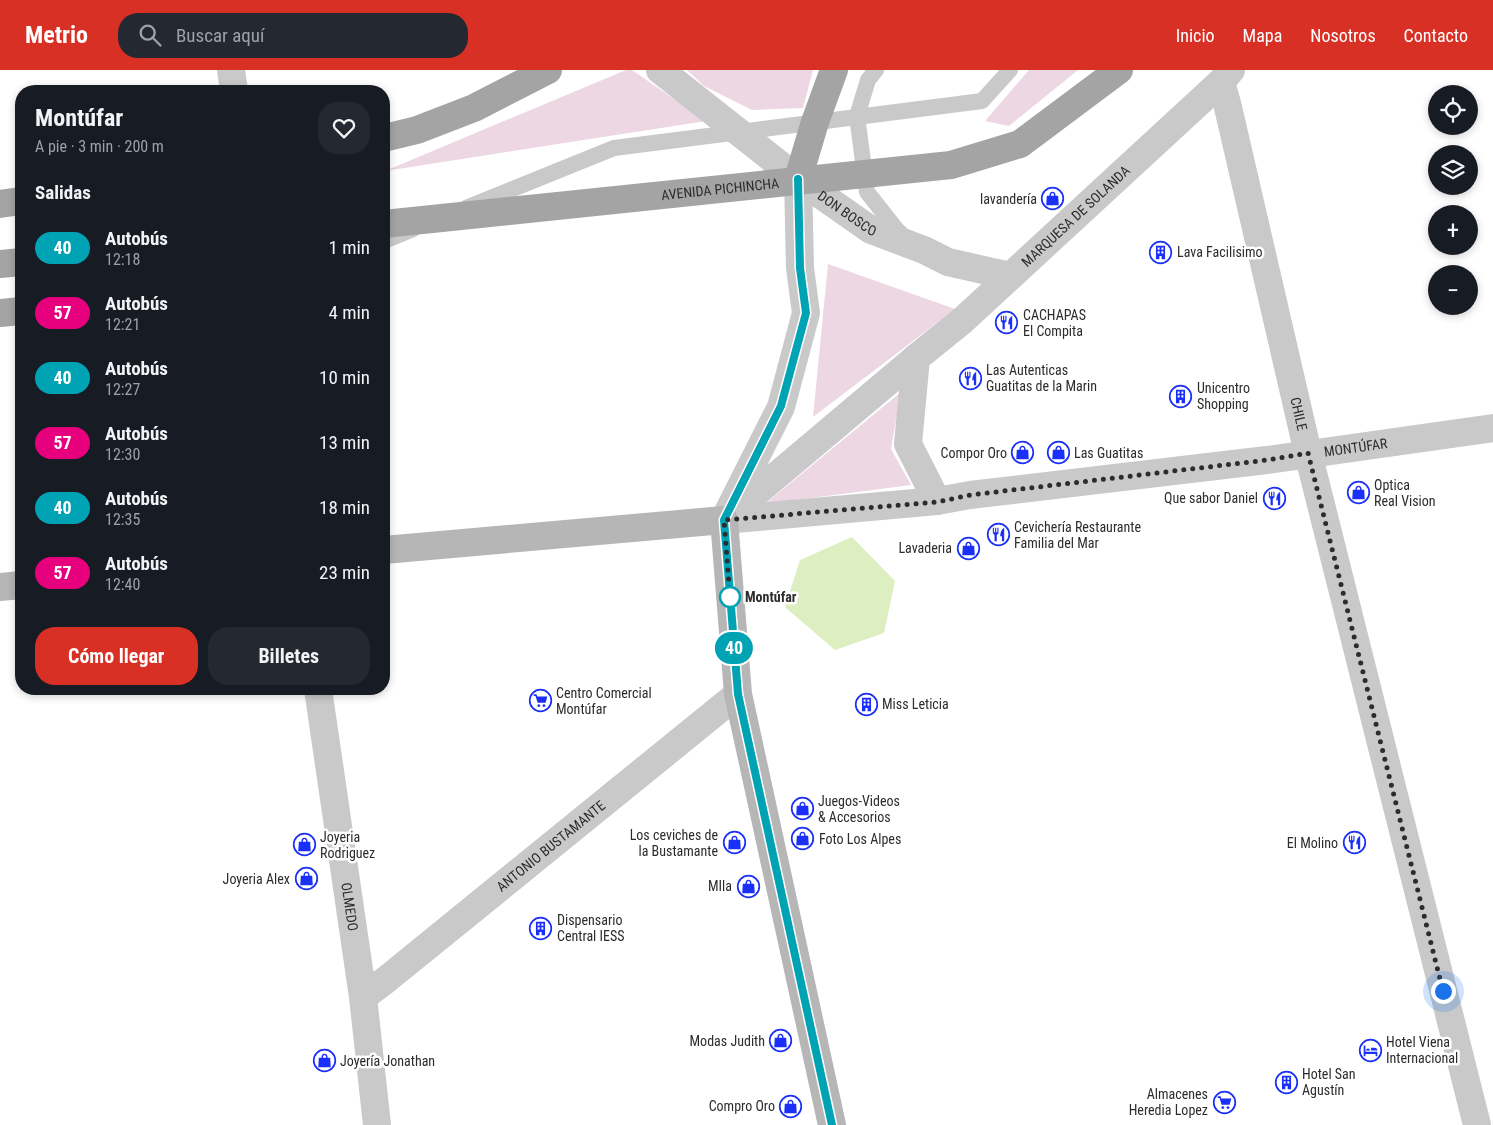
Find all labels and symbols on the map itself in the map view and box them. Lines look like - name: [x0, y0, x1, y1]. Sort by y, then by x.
- street label: MARQUESA DE SOLANDA: [1018, 162, 1133, 270]
- street label: AVENIDA PICHINCHA: [660, 175, 780, 203]
- street label: DON BOSCO: [815, 187, 879, 239]
- shop icon: lavandería: [1041, 187, 1065, 211]
- place label: lavandería: [980, 191, 1037, 207]
- building icon: Lava Facilisimo: [1149, 240, 1173, 264]
- place label: Lava Facilisimo: [1177, 244, 1263, 260]
- place label: CACHAPAS El Compita: [1023, 307, 1086, 339]
- restaurant icon: CACHAPAS El Compita: [995, 311, 1019, 335]
- place label: Las Autenticas Guatitas de la Marin: [986, 362, 1097, 394]
- restaurant icon: Las Autenticas Guatitas de la Marin: [958, 366, 982, 390]
- place label: Unicentro Shopping: [1197, 380, 1250, 412]
- building icon: Unicentro Shopping: [1169, 384, 1193, 408]
- street label: CHILE: [1287, 396, 1311, 432]
- street label: MONTÚFAR: [1323, 435, 1389, 460]
- shop icon: Compor Oro: [1011, 441, 1035, 465]
- shop icon: Las Guatitas: [1046, 441, 1070, 465]
- place label: Compor Oro: [941, 445, 1007, 461]
- place label: Las Guatitas: [1074, 445, 1143, 461]
- place label: Optica Real Vision: [1374, 477, 1436, 509]
- shop icon: Optica Real Vision: [1346, 481, 1370, 505]
- restaurant icon: Que sabor Daniel: [1262, 486, 1286, 510]
- place label: Que sabor Daniel: [1164, 490, 1258, 506]
- place label: Cevichería Restaurante Familia del Mar: [1014, 519, 1141, 551]
- restaurant icon: Cevichería Restaurante Familia del Mar: [986, 523, 1010, 547]
- shop icon: Lavaderia: [956, 536, 980, 560]
- place label: Lavaderia: [898, 540, 952, 556]
- marker: Montúfar: [719, 586, 741, 608]
- place label: Montúfar: [745, 589, 797, 605]
- line badge: 40: [712, 632, 756, 664]
- place label: Centro Comercial Montúfar: [556, 685, 652, 717]
- supermarket icon: Centro Comercial Montúfar: [528, 689, 552, 713]
- building icon: Miss Leticia: [854, 692, 878, 716]
- place label: Miss Leticia: [882, 696, 949, 712]
- place label: Juegos-Videos & Accesorios: [818, 793, 900, 825]
- street label: ANTONIO BUSTAMANTE: [493, 797, 608, 895]
- shop icon: Juegos-Videos & Accesorios: [790, 797, 814, 821]
- place label: Los ceviches de la Bustamante: [630, 827, 718, 859]
- shop icon: Foto Los Alpes: [791, 827, 815, 851]
- place label: Joyeria Rodriguez: [320, 829, 375, 861]
- shop icon: Los ceviches de la Bustamante: [722, 831, 746, 855]
- place label: Foto Los Alpes: [819, 831, 901, 847]
- restaurant icon: El Molino: [1342, 831, 1366, 855]
- shop icon: Joyeria Rodriguez: [292, 833, 316, 857]
- place label: El Molino: [1287, 835, 1338, 851]
- shop icon: Joyeria Alex: [294, 867, 318, 891]
- place label: Joyeria Alex: [223, 871, 290, 887]
- shop icon: MIla: [736, 874, 760, 898]
- place label: MIla: [708, 878, 732, 894]
- street label: OLMEDO: [338, 881, 361, 932]
- place label: Dispensario Central IESS: [557, 912, 625, 944]
- building icon: Dispensario Central IESS: [529, 916, 553, 940]
- your location: [1431, 979, 1456, 1004]
- shop icon: Modas Judith: [769, 1029, 793, 1053]
- place label: Modas Judith: [690, 1033, 765, 1049]
- place label: Hotel Viena Internacional: [1386, 1034, 1458, 1066]
- hotel icon: Hotel Viena Internacional: [1358, 1038, 1382, 1062]
- shop icon: Joyería Jonathan: [312, 1049, 336, 1073]
- place label: Joyería Jonathan: [340, 1053, 435, 1069]
- place label: Hotel San Agustín: [1302, 1066, 1356, 1098]
- building icon: Hotel San Agustín: [1274, 1070, 1298, 1094]
- place label: Almacenes Heredia Lopez: [1129, 1086, 1208, 1118]
- supermarket icon: Almacenes Heredia Lopez: [1212, 1090, 1236, 1114]
- shop icon: Compro Oro: [779, 1094, 803, 1118]
- place label: Compro Oro: [709, 1098, 775, 1114]

